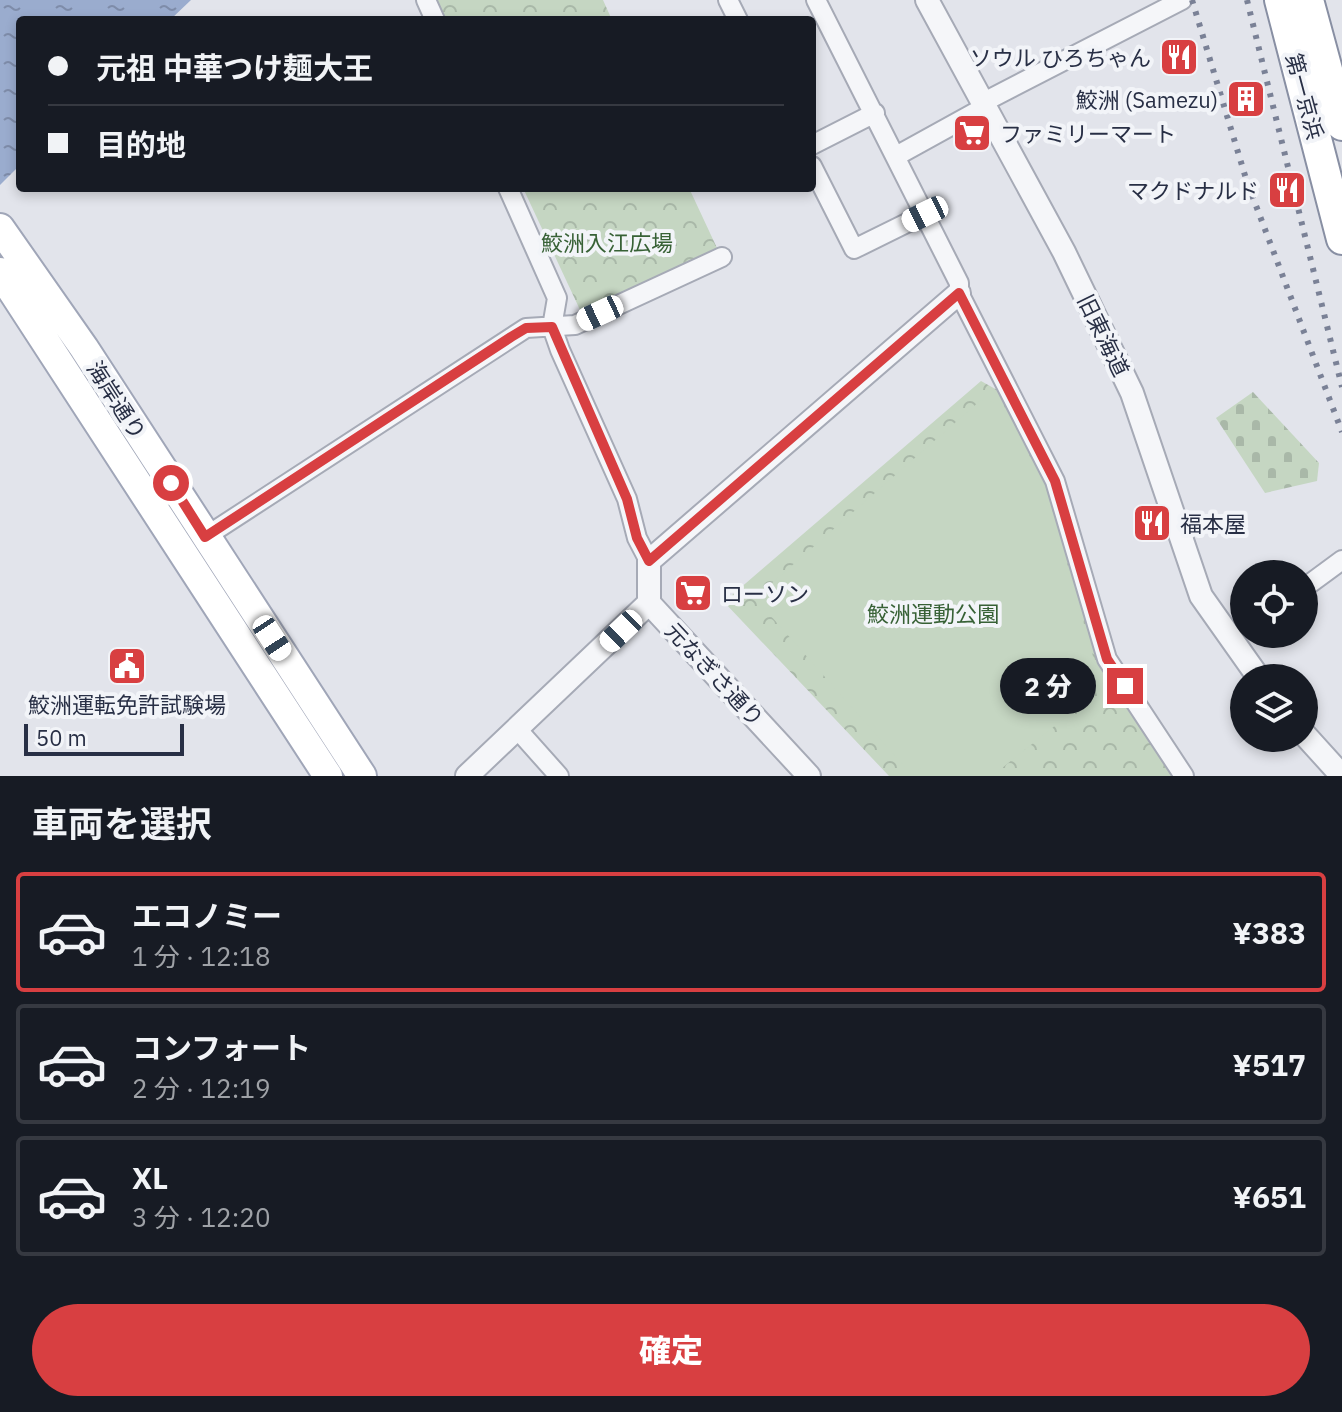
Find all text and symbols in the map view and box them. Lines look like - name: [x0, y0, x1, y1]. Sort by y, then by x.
- restaurant icon: ソウル ひろちゃん: [1158, 36, 1200, 78]
- place label: ソウル ひろちゃん: [970, 43, 1151, 72]
- text: 元祖 中華つけ麺大王: [96, 48, 373, 87]
- street label: 第一京浜: [1280, 50, 1330, 142]
- building icon: 鮫洲 (Samezu): [1225, 78, 1267, 120]
- place label: 鮫洲 (Samezu): [1076, 85, 1218, 114]
- supermarket icon: ファミリーマート: [951, 112, 993, 154]
- place label: ファミリーマート: [1000, 119, 1176, 148]
- text: 目的地: [96, 125, 186, 164]
- restaurant icon: マクドナルド: [1266, 169, 1308, 211]
- place label: マクドナルド: [1127, 176, 1259, 205]
- car: [898, 193, 952, 235]
- park label: 鮫洲入江広場: [541, 228, 673, 257]
- street label: 旧東海道: [1072, 289, 1136, 381]
- car: [573, 292, 627, 334]
- street label: 海岸通り: [81, 355, 153, 445]
- route start: [153, 465, 189, 501]
- restaurant icon: 福本屋: [1131, 502, 1173, 544]
- place label: 福本屋: [1180, 509, 1246, 538]
- map controls: [1230, 560, 1318, 752]
- button: locate: [1230, 560, 1318, 648]
- supermarket icon: ローソン: [672, 572, 714, 614]
- place label: ローソン: [721, 579, 809, 608]
- park label: 鮫洲運動公園: [867, 599, 999, 628]
- car: [595, 606, 647, 656]
- car: [249, 611, 295, 665]
- street label: 元なぎさ通り: [659, 616, 771, 732]
- public building icon: 鮫洲運転免許試験場: [106, 645, 148, 687]
- callout: 2 分: [1001, 658, 1097, 714]
- button: layers: [1230, 664, 1318, 752]
- route end: [1107, 668, 1143, 704]
- text: 2 分: [1024, 669, 1072, 703]
- place label: 鮫洲運転免許試験場: [28, 690, 226, 719]
- scale bar: [24, 720, 184, 756]
- text: 50 m: [36, 723, 87, 752]
- text: 車両を選択: [32, 800, 212, 847]
- icon: car: [36, 896, 108, 968]
- text: エコノミー: [132, 896, 282, 935]
- text: ¥383: [1233, 913, 1306, 952]
- text: 1 分 · 12:18: [132, 939, 270, 973]
- icon: car: [36, 1028, 108, 1100]
- text: コンフォート: [132, 1028, 311, 1067]
- text: ¥517: [1233, 1045, 1306, 1084]
- text: 2 分 · 12:19: [132, 1071, 270, 1105]
- text: XL: [132, 1158, 168, 1197]
- icon: car: [36, 1160, 108, 1232]
- text: ¥651: [1233, 1177, 1306, 1216]
- text: 3 分 · 12:20: [132, 1200, 270, 1234]
- button: 確定: [32, 1304, 1310, 1396]

